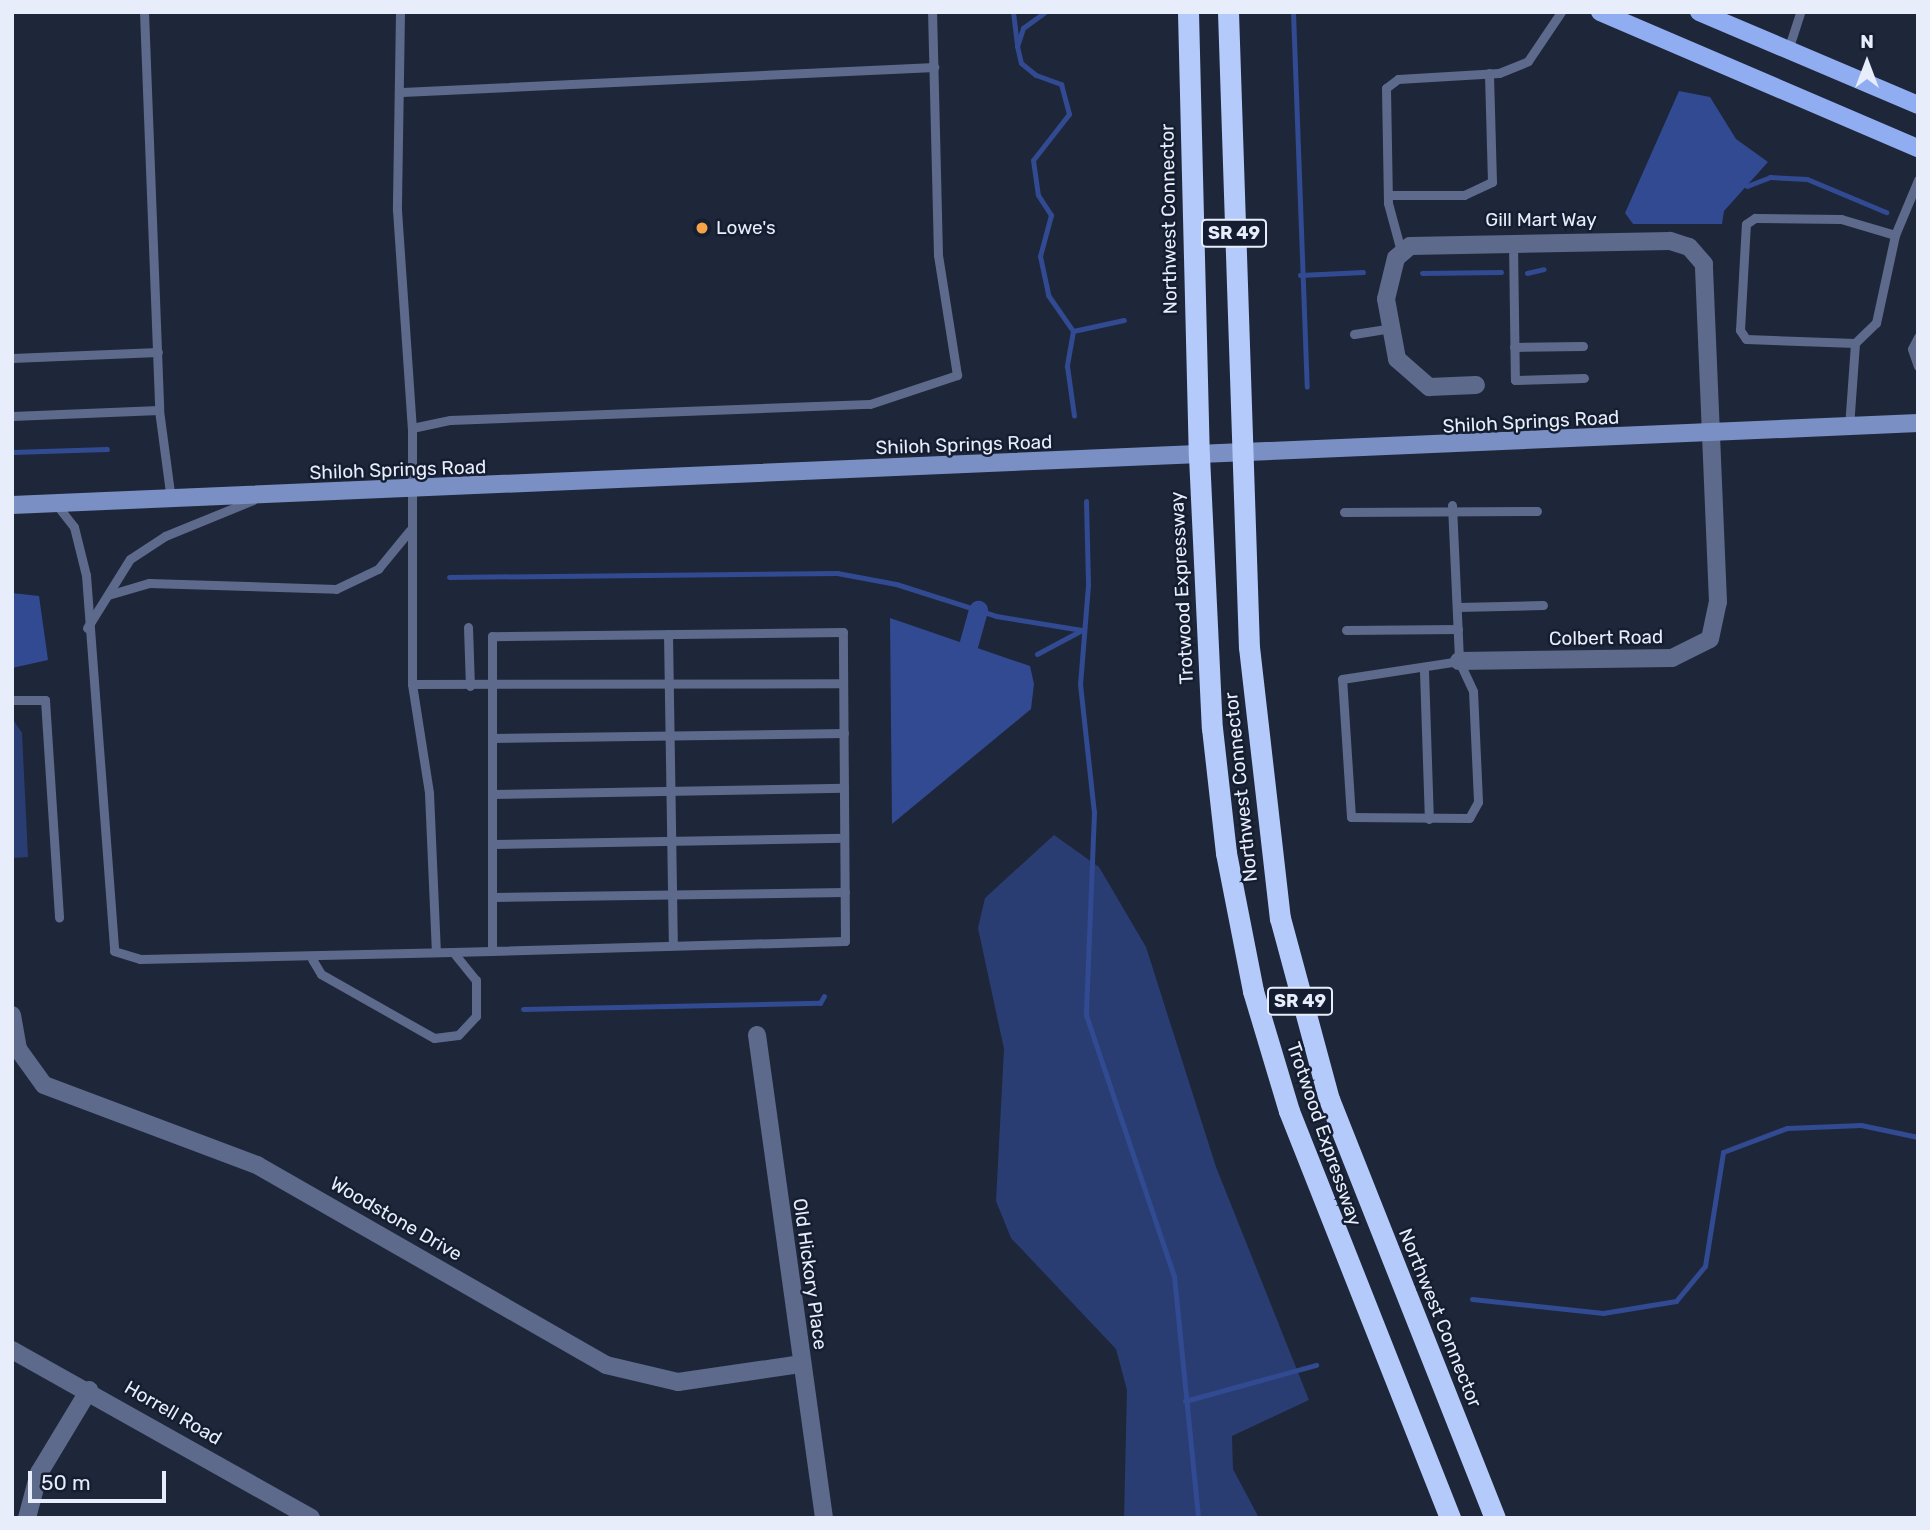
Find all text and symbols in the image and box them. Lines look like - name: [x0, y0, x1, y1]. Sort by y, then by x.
- north arrow: [1832, 28, 1902, 98]
- text: N: [1860, 30, 1874, 53]
- street label: Northwest Connector: [1156, 123, 1182, 315]
- street label: Gill Mart Way: [1485, 209, 1597, 231]
- place label: Lowe's: [716, 217, 776, 239]
- road number: SR 49: [1201, 218, 1267, 247]
- marker: Lowe's: [694, 220, 710, 236]
- street label: Shiloh Springs Road: [1442, 406, 1620, 438]
- street label: Shiloh Springs Road: [875, 431, 1053, 459]
- street label: Shiloh Springs Road: [309, 456, 487, 484]
- street label: Trotwood Expressway: [1166, 491, 1198, 685]
- street label: Colbert Road: [1549, 626, 1663, 650]
- street label: Northwest Connector: [1220, 691, 1262, 883]
- road number: SR 49: [1267, 986, 1333, 1016]
- street label: Trotwood Expressway: [1282, 1039, 1366, 1229]
- street label: Woodstone Drive: [326, 1172, 466, 1266]
- street label: Old Hickory Place: [788, 1197, 832, 1351]
- street label: Northwest Connector: [1394, 1225, 1486, 1411]
- street label: Horrell Road: [120, 1376, 226, 1450]
- scale bar: [32, 1456, 170, 1500]
- text: 50 m: [41, 1470, 91, 1495]

